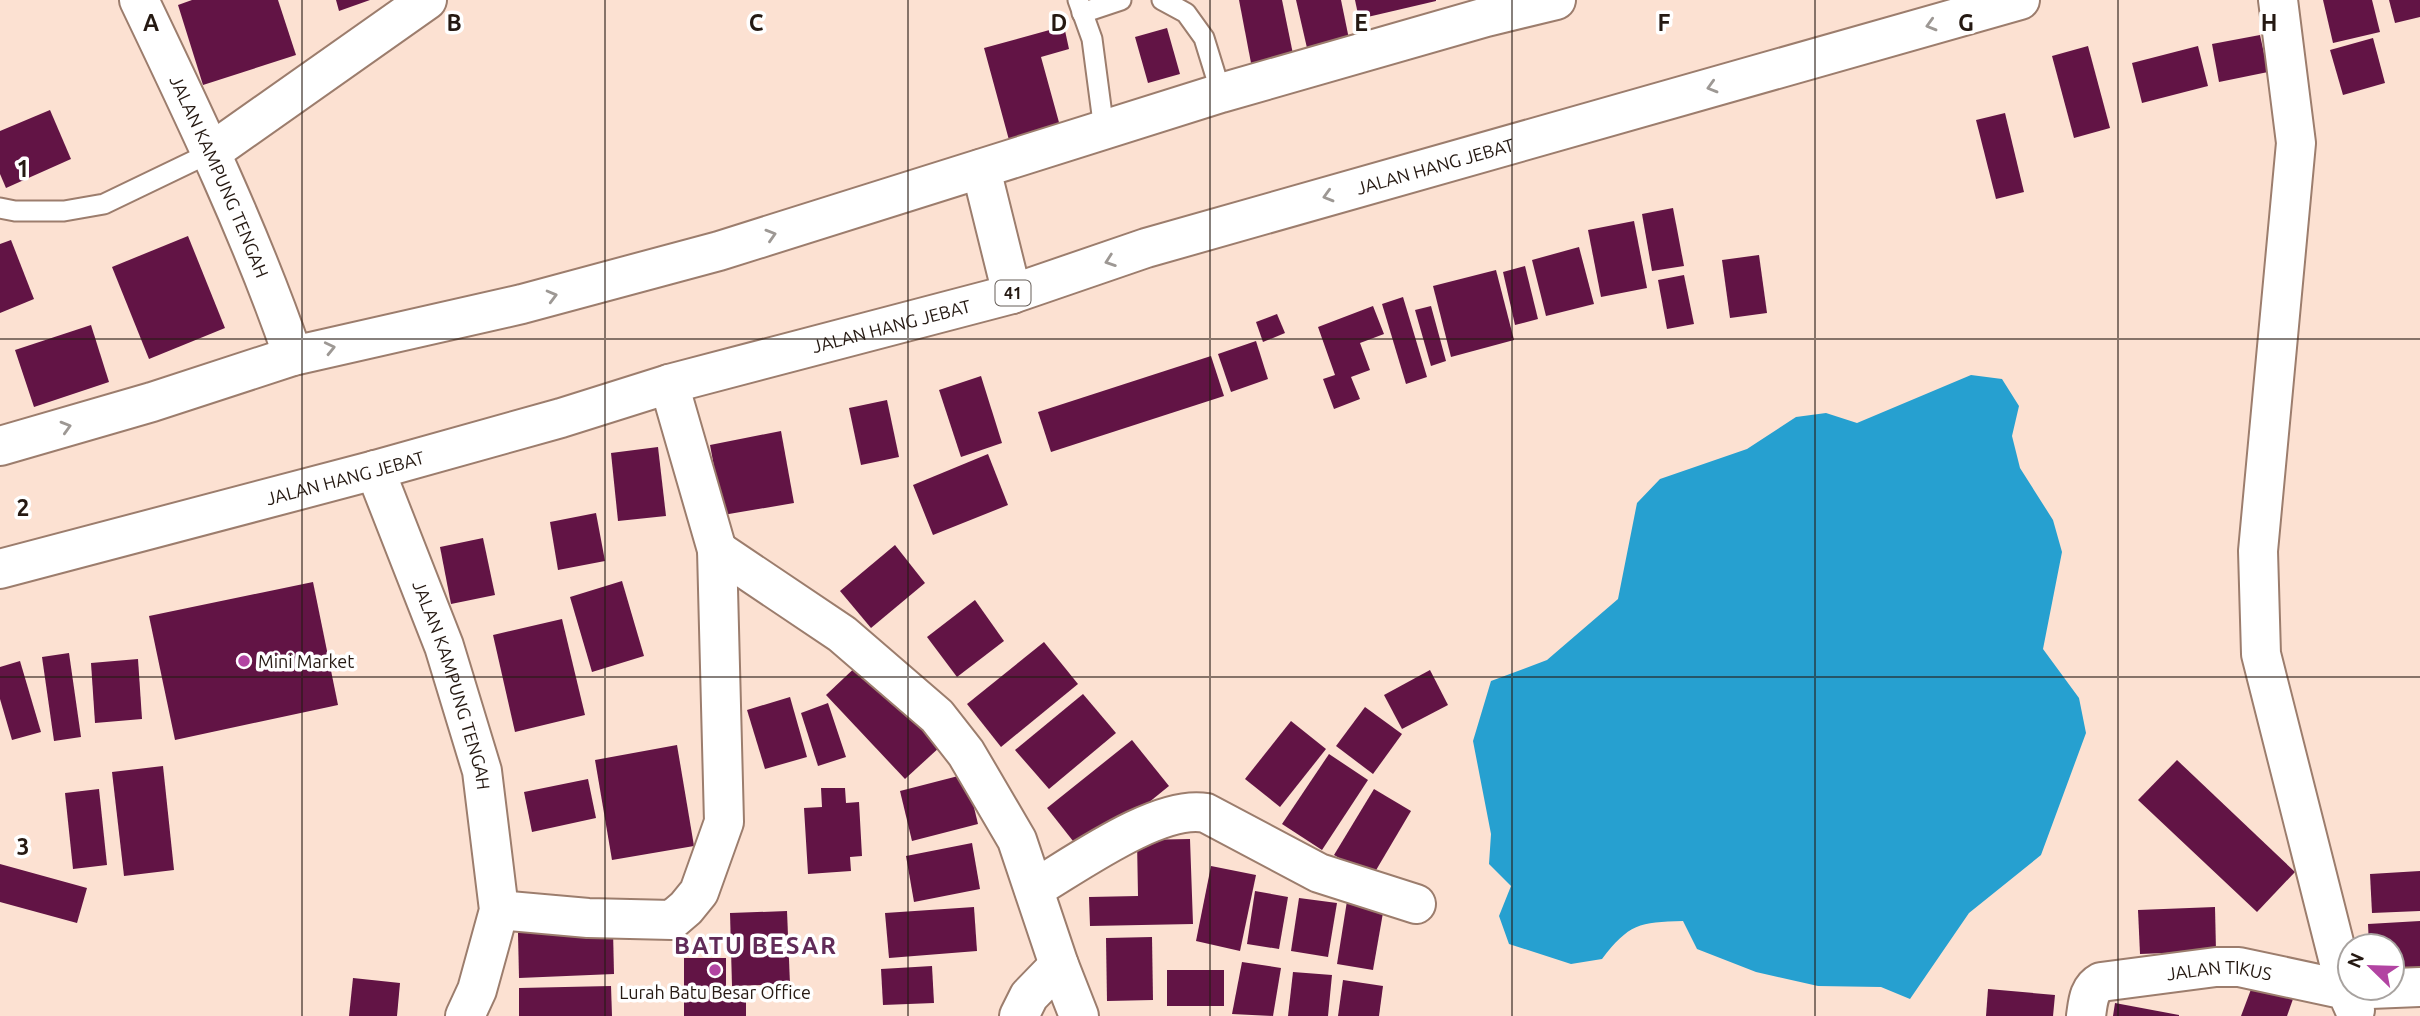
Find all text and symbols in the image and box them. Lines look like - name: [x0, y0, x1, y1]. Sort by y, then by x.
- text: A: [143, 10, 159, 35]
- text: B: [446, 10, 462, 35]
- text: C: [749, 10, 764, 35]
- text: D: [1051, 10, 1067, 35]
- text: E: [1354, 10, 1368, 35]
- text: F: [1658, 10, 1671, 35]
- text: G: [1958, 10, 1974, 35]
- text: H: [2261, 10, 2277, 35]
- one-way arrow: [1925, 17, 1937, 32]
- street label: JALAN KAMPUNG TENGAH: [166, 72, 273, 280]
- one-way arrow: [1706, 79, 1718, 94]
- street label: JALAN HANG JEBAT: [1354, 134, 1516, 198]
- text: 1: [17, 156, 29, 181]
- one-way arrow: [1323, 188, 1335, 203]
- one-way arrow: [765, 228, 777, 243]
- one-way arrow: [1104, 252, 1116, 267]
- road number: 41: [996, 280, 1030, 306]
- one-way arrow: [546, 290, 558, 304]
- street label: JALAN HANG JEBAT: [810, 295, 973, 356]
- one-way arrow: [324, 342, 336, 356]
- one-way arrow: [59, 421, 71, 436]
- street label: JALAN HANG JEBAT: [264, 447, 427, 508]
- text: 2: [17, 495, 29, 520]
- street label: JALAN KAMPUNG TENGAH: [409, 578, 494, 791]
- place label: Mini Market: [258, 651, 354, 671]
- marker: Mini Market: [236, 653, 252, 669]
- text: 3: [17, 834, 29, 859]
- district label: BATU BESAR: [674, 932, 838, 959]
- north arrow: [2336, 932, 2406, 1002]
- text: N: [2342, 950, 2368, 971]
- street label: JALAN TIKUS: [2165, 956, 2274, 984]
- marker: Lurah Batu Besar Office: [707, 962, 723, 978]
- place label: Lurah Batu Besar Office: [619, 982, 811, 1002]

